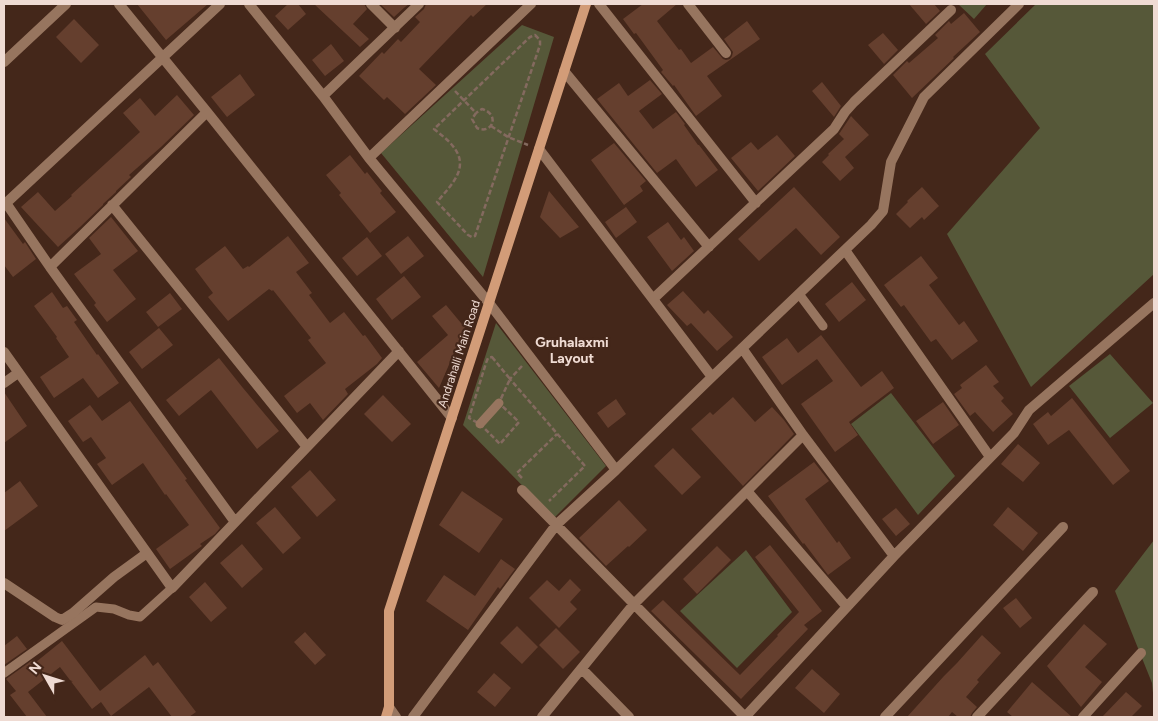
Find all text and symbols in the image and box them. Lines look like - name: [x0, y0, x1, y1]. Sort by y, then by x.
- street label: Andrahalli Main Road: [435, 298, 483, 410]
- district label: Gruhalaxmi Layout: [535, 334, 609, 367]
- north arrow: [20, 651, 70, 701]
- text: N: [25, 659, 45, 678]

